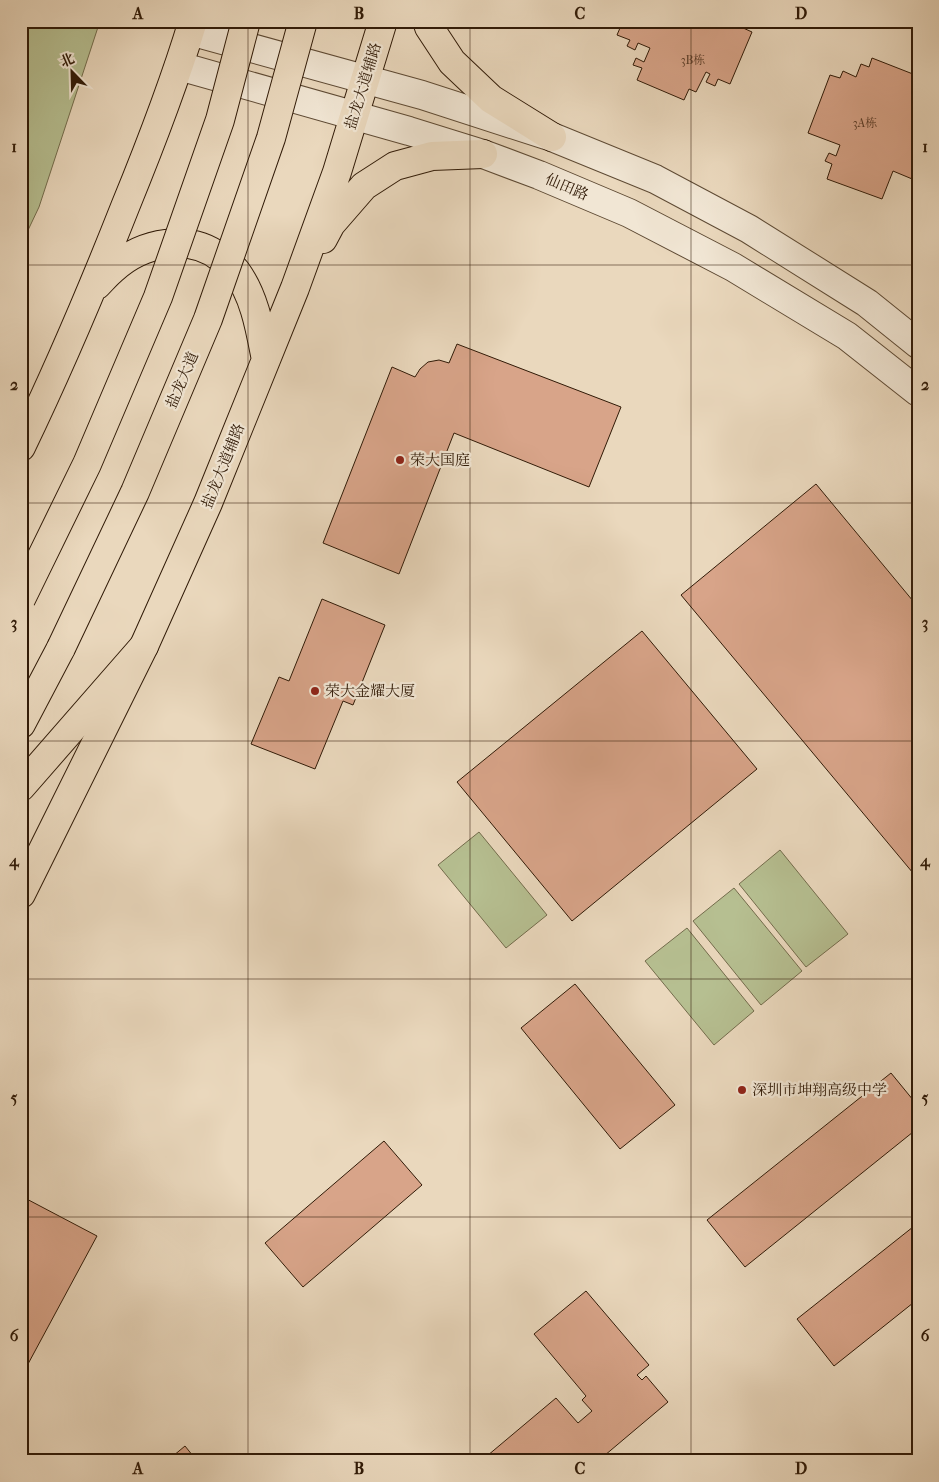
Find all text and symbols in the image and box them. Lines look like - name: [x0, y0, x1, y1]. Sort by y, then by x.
- text: A: [132, 4, 144, 23]
- text: B: [354, 4, 364, 23]
- text: C: [575, 4, 586, 23]
- text: D: [795, 4, 807, 23]
- street label: 盐龙大道辅路: [341, 40, 385, 132]
- north arrow: [48, 48, 98, 98]
- text: 北: [57, 50, 77, 71]
- house number: 3B栋: [681, 53, 705, 67]
- house number: 3A栋: [853, 116, 877, 130]
- text: 1: [11, 137, 17, 156]
- text: 1: [922, 137, 928, 156]
- street label: 仙田路: [543, 170, 591, 204]
- street label: 盐龙大道: [162, 349, 202, 411]
- text: 2: [10, 375, 18, 394]
- text: 2: [921, 375, 929, 394]
- street label: 盐龙大道辅路: [198, 421, 248, 511]
- place label: 荣大国庭: [410, 451, 470, 469]
- marker: 荣大国庭: [394, 454, 406, 466]
- text: 3: [11, 613, 17, 633]
- text: 3: [922, 613, 928, 633]
- place label: 荣大金耀大厦: [325, 682, 415, 700]
- marker: 荣大金耀大厦: [309, 685, 321, 697]
- text: 4: [8, 851, 20, 871]
- text: 4: [919, 851, 931, 871]
- place label: 深圳市坤翔高级中学: [752, 1081, 887, 1099]
- marker: 深圳市坤翔高级中学: [736, 1084, 748, 1096]
- text: 5: [11, 1088, 18, 1107]
- text: 5: [922, 1088, 929, 1107]
- text: 6: [10, 1326, 19, 1345]
- text: 6: [921, 1326, 930, 1345]
- text: A: [132, 1459, 144, 1478]
- text: B: [354, 1459, 364, 1478]
- text: C: [575, 1459, 586, 1478]
- text: D: [795, 1459, 807, 1478]

